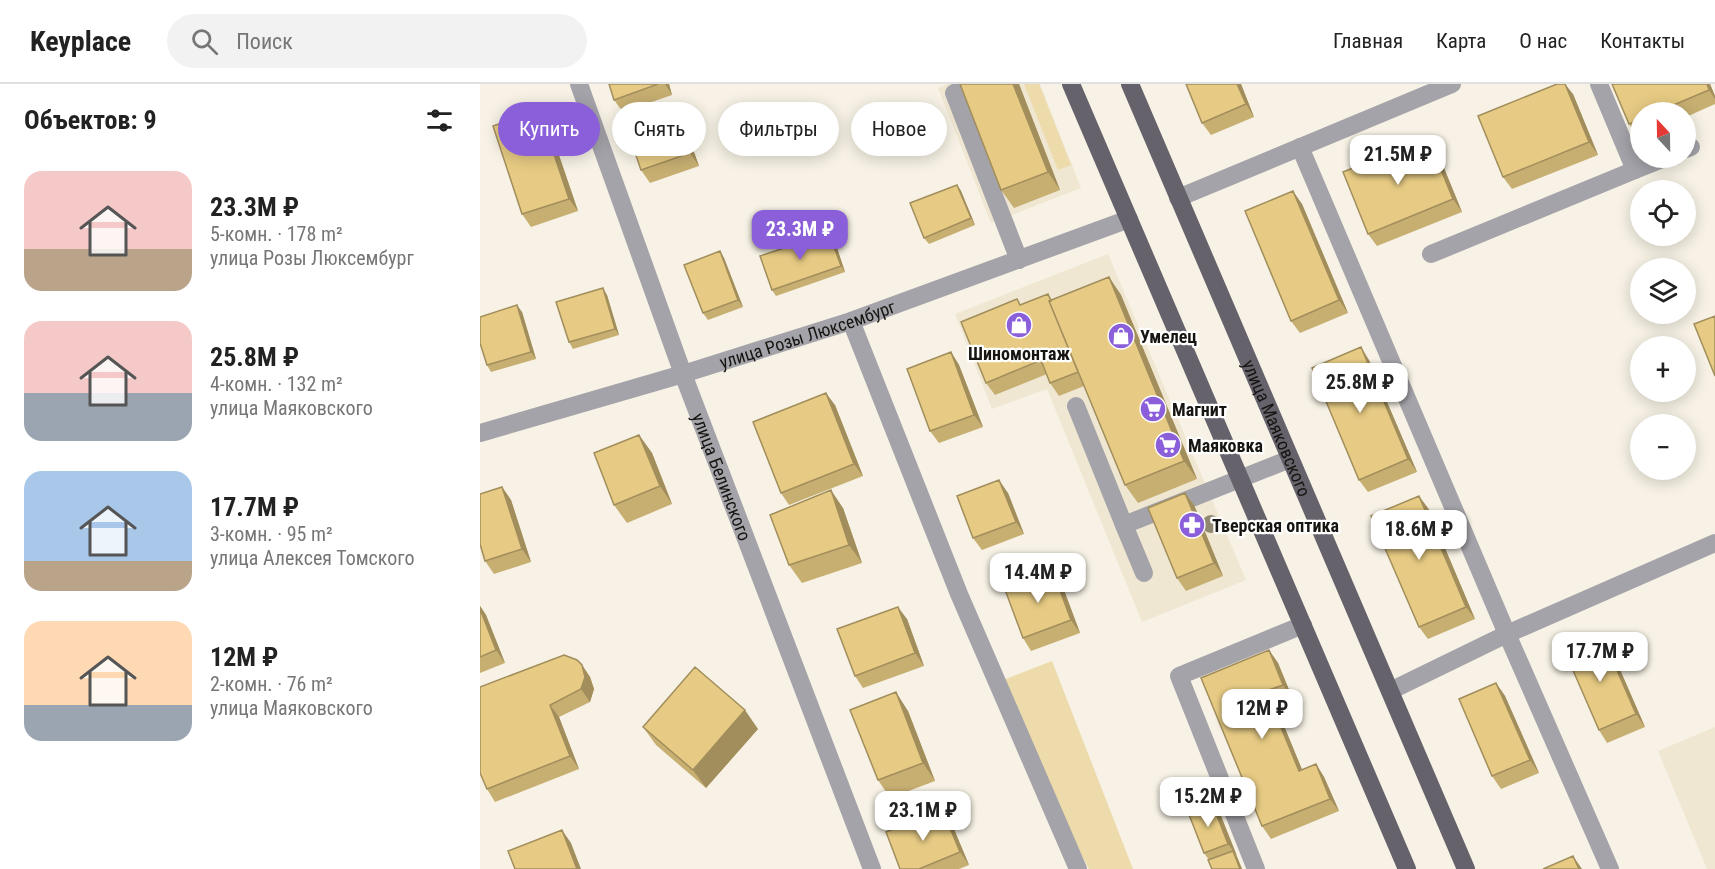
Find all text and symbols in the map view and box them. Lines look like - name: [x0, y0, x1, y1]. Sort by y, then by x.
- search box: [167, 14, 587, 68]
- text: Keyplace: [30, 25, 131, 58]
- icon: search: [188, 25, 221, 58]
- text: Поиск: [236, 29, 293, 54]
- text: Главная: [1333, 29, 1403, 53]
- text: Карта: [1436, 29, 1486, 53]
- text: О нас: [1519, 29, 1567, 53]
- text: Контакты: [1600, 29, 1685, 53]
- chip: Купить: [498, 102, 600, 156]
- chip: Снять: [612, 102, 706, 156]
- chip: Фильтры: [718, 102, 839, 156]
- chip: Новое: [851, 102, 947, 156]
- north arrow: [1630, 102, 1696, 168]
- map controls: [1630, 102, 1696, 480]
- icon: filters: [423, 104, 456, 137]
- text: Объектов: 9: [24, 105, 157, 135]
- pin: 21.5M ₽: [1343, 135, 1453, 186]
- text: 21.5M ₽: [1364, 142, 1432, 166]
- button: locate: [1630, 180, 1696, 246]
- text: 23.3M ₽: [210, 192, 299, 222]
- icon: home: [72, 195, 144, 267]
- pin: 23.3M ₽: [745, 210, 855, 261]
- text: 23.3M ₽: [766, 217, 834, 241]
- text: 5-комн. · 178 m²: [210, 222, 343, 246]
- text: улица Розы Люксембург: [210, 246, 414, 270]
- button: layers: [1630, 258, 1696, 324]
- street label: улица Розы Люксембург: [717, 295, 898, 372]
- shop icon: Шиномонтаж: [1004, 310, 1034, 340]
- shop icon: Умелец: [1106, 321, 1136, 351]
- place label: Умелец: [1140, 326, 1197, 347]
- button: +: [1630, 336, 1696, 402]
- text: 25.8M ₽: [210, 342, 299, 372]
- place label: Шиномонтаж: [968, 343, 1070, 364]
- icon: home: [72, 345, 144, 417]
- street label: улица Маяковского: [1239, 356, 1316, 499]
- pin: 25.8M ₽: [1305, 363, 1415, 414]
- text: 25.8M ₽: [1326, 370, 1394, 394]
- text: 4-комн. · 132 m²: [210, 372, 343, 396]
- supermarket icon: Магнит: [1138, 394, 1168, 424]
- text: улица Маяковского: [210, 396, 373, 420]
- place label: Магнит: [1172, 399, 1227, 420]
- street label: улица Белинского: [688, 410, 756, 543]
- button: −: [1630, 414, 1696, 480]
- supermarket icon: Маяковка: [1153, 430, 1183, 460]
- place label: Маяковка: [1188, 435, 1263, 456]
- text: 17.7M ₽: [210, 492, 299, 522]
- icon: home: [72, 495, 144, 567]
- pharmacy icon: Тверская оптика: [1177, 510, 1207, 540]
- pin: 18.6M ₽: [1364, 510, 1474, 561]
- place label: Тверская оптика: [1212, 515, 1339, 536]
- text: 18.6M ₽: [1385, 517, 1453, 541]
- text: 3-комн. · 95 m²: [210, 522, 333, 546]
- text: улица Алексея Томского: [210, 546, 415, 570]
- pin: 14.4M ₽: [983, 553, 1093, 604]
- text: 14.4M ₽: [1004, 560, 1072, 584]
- pin: 17.7M ₽: [1545, 632, 1655, 683]
- text: 17.7M ₽: [1566, 639, 1634, 663]
- text: 12M ₽: [210, 642, 278, 672]
- icon: home: [72, 645, 144, 717]
- text: 2-комн. · 76 m²: [210, 672, 333, 696]
- pin: 12M ₽: [1220, 689, 1304, 740]
- text: улица Маяковского: [210, 696, 373, 720]
- text: 12M ₽: [1236, 696, 1288, 720]
- pin: 15.2M ₽: [1153, 777, 1263, 828]
- text: 15.2M ₽: [1174, 784, 1242, 808]
- pin: 23.1M ₽: [868, 791, 978, 842]
- text: 23.1M ₽: [889, 798, 957, 822]

